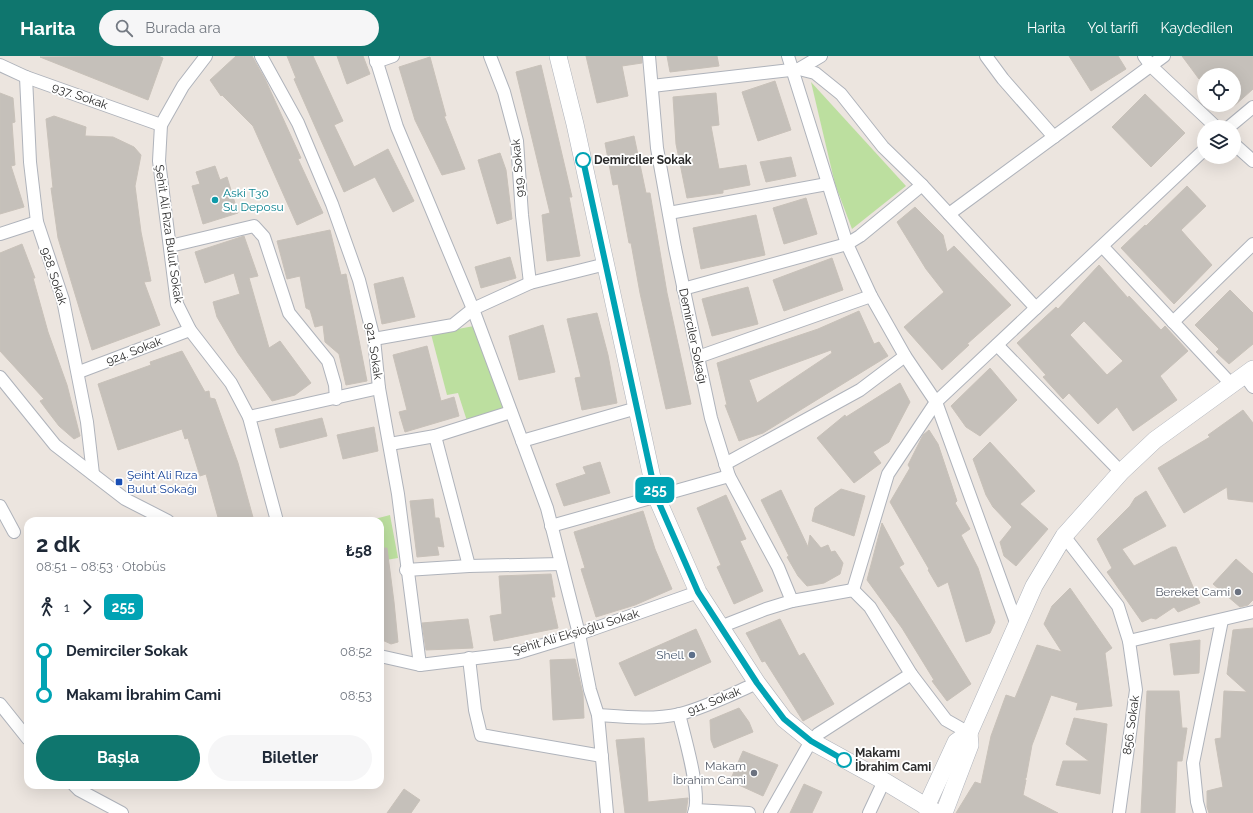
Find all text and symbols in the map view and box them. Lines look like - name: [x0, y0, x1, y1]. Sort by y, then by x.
- search box: [99, 10, 379, 46]
- text: Harita: [20, 17, 75, 39]
- icon: search: [113, 17, 135, 39]
- text: Burada ara: [145, 19, 221, 37]
- text: Harita: [1027, 20, 1065, 36]
- text: Yol tarifi: [1087, 20, 1138, 36]
- text: Kaydedilen: [1160, 20, 1233, 36]
- map controls: [1197, 68, 1241, 164]
- button: locate: [1197, 68, 1241, 112]
- street label: 937. Sokak: [50, 80, 110, 112]
- button: layers: [1197, 120, 1241, 164]
- street label: 919. Sokak: [508, 138, 528, 198]
- marker: Demirciler Sokak: [575, 152, 591, 168]
- place label: Demirciler Sokak: [594, 153, 692, 167]
- street label: Şehit Ali Rıza Bulut Sokak: [152, 164, 186, 305]
- place label: Aski T30 Su Deposu: [223, 186, 284, 214]
- marker: Aski T30 Su Deposu: [210, 195, 220, 205]
- street label: 928. Sokak: [38, 246, 70, 307]
- street label: Demirciler Sokağı: [676, 287, 710, 385]
- street label: 921. Sokak: [363, 322, 386, 381]
- street label: 924. Sokak: [104, 334, 165, 368]
- place label: Şeiht Ali Rıza Bulut Sokağı: [127, 468, 197, 496]
- marker: Şeiht Ali Rıza Bulut Sokağı: [114, 477, 124, 487]
- line badge: 255: [632, 477, 678, 503]
- text: 255: [643, 482, 667, 498]
- text: 2 dk: [36, 531, 80, 557]
- text: ₺58: [346, 542, 372, 560]
- text: 08:51 – 08:53 · Otobüs: [36, 559, 166, 574]
- place label: Bereket Cami: [1155, 585, 1230, 599]
- marker: Bereket Cami: [1233, 587, 1243, 597]
- icon: walk: [36, 596, 58, 618]
- icon: forward: [76, 596, 98, 618]
- text: 255: [112, 599, 135, 615]
- text: 1: [64, 600, 70, 615]
- street label: Şehit Ali Ekşioğlu Sokak: [511, 606, 642, 658]
- text: Demirciler Sokak: [66, 642, 188, 660]
- text: 08:52: [340, 644, 372, 659]
- place label: Shell: [656, 648, 685, 662]
- marker: Shell: [687, 650, 697, 660]
- street label: 911. Sokak: [685, 684, 743, 718]
- text: Makamı İbrahim Cami: [66, 686, 221, 704]
- text: 08:53: [340, 688, 372, 703]
- street label: 856. Sokak: [1120, 694, 1142, 756]
- button: Başla: [36, 735, 200, 781]
- button: Biletler: [208, 735, 372, 781]
- place label: Makamı İbrahim Cami: [855, 746, 931, 774]
- marker: Makamı İbrahim Cami: [836, 752, 852, 768]
- place label: Makam İbrahim Cami: [673, 759, 746, 787]
- marker: Makam İbrahim Cami: [749, 768, 759, 778]

